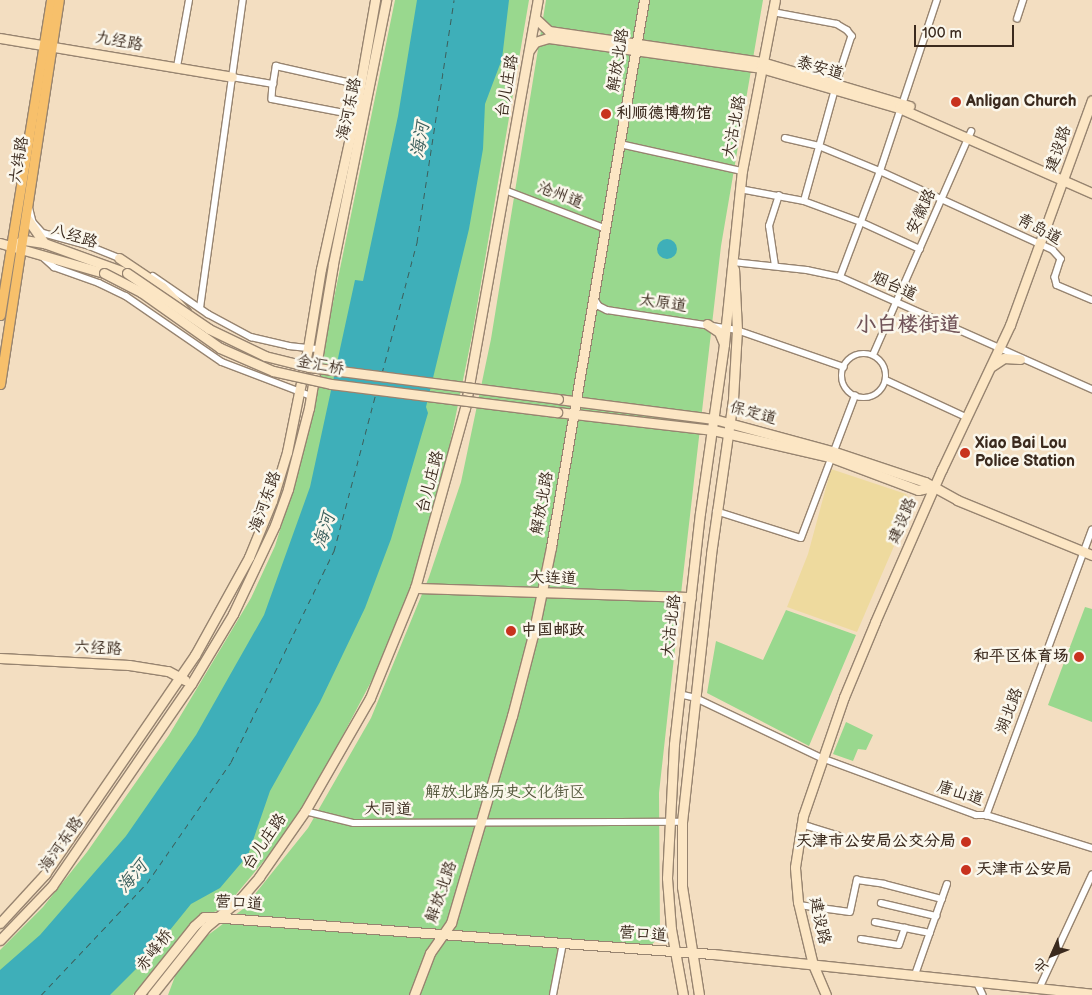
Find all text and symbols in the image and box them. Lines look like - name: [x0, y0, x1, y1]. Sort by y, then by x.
- scale bar: [917, 15, 1017, 47]
- text: 100 m: [922, 24, 962, 43]
- street label: 解放北路: [605, 27, 633, 93]
- street label: 九经路: [94, 28, 144, 56]
- street label: 台儿庄路: [493, 53, 523, 119]
- street label: 泰安道: [794, 53, 846, 85]
- street label: 海河东路: [334, 76, 366, 142]
- place label: Anligan Church: [966, 92, 1076, 112]
- street label: 大沽北路: [719, 94, 751, 160]
- marker: Anligan Church: [950, 96, 962, 108]
- place label: 利顺德博物馆: [616, 104, 712, 124]
- marker: 利顺德博物馆: [600, 108, 612, 120]
- water label: 海河: [407, 120, 435, 160]
- street label: 建设路: [1042, 123, 1076, 175]
- street label: 六纬路: [7, 135, 33, 185]
- street label: 沧州道: [534, 178, 586, 214]
- street label: 安徽路: [903, 186, 941, 238]
- street label: 青岛道: [1013, 210, 1065, 250]
- street label: 八经路: [48, 221, 100, 253]
- street label: 烟台道: [868, 268, 920, 306]
- street label: 太原道: [638, 291, 688, 317]
- district label: 小白楼街道: [856, 312, 960, 338]
- street label: 金汇桥: [295, 352, 345, 380]
- street label: 保定道: [727, 399, 779, 429]
- place label: Xiao Bai Lou Police Station: [975, 434, 1075, 472]
- marker: Xiao Bai Lou Police Station: [959, 447, 971, 459]
- street label: 台儿庄路: [413, 449, 449, 515]
- street label: 海河东路: [246, 469, 286, 535]
- street label: 解放北路: [528, 470, 558, 536]
- street label: 建设路: [885, 495, 921, 547]
- water label: 海河: [309, 511, 341, 551]
- street label: 大连道: [529, 569, 577, 589]
- street label: 大沽北路: [659, 593, 685, 659]
- place label: 中国邮政: [521, 621, 585, 641]
- marker: 中国邮政: [505, 625, 517, 637]
- street label: 六经路: [74, 638, 122, 660]
- place label: 和平区体育场: [973, 647, 1069, 667]
- marker: 和平区体育场: [1073, 651, 1085, 663]
- street label: 湖北路: [992, 685, 1028, 737]
- street label: 唐山道: [934, 777, 986, 811]
- park label: 解放北路历史文化街区: [425, 783, 585, 803]
- street label: 大同道: [364, 800, 412, 820]
- street label: 台儿庄路: [239, 810, 291, 874]
- street label: 海河东路: [36, 813, 88, 877]
- place label: 天津市公安局公交分局: [796, 832, 956, 852]
- marker: 天津市公安局公交分局: [960, 836, 972, 848]
- water label: 海河: [113, 856, 153, 898]
- street label: 解放北路: [423, 859, 461, 925]
- place label: 天津市公安局: [976, 860, 1072, 880]
- marker: 天津市公安局: [960, 864, 972, 876]
- street label: 营口道: [214, 893, 264, 915]
- street label: 建设路: [805, 896, 833, 946]
- street label: 营口道: [618, 924, 668, 946]
- street label: 赤峰桥: [133, 926, 177, 976]
- north arrow: [1027, 930, 1077, 980]
- text: 北: [1030, 955, 1052, 977]

